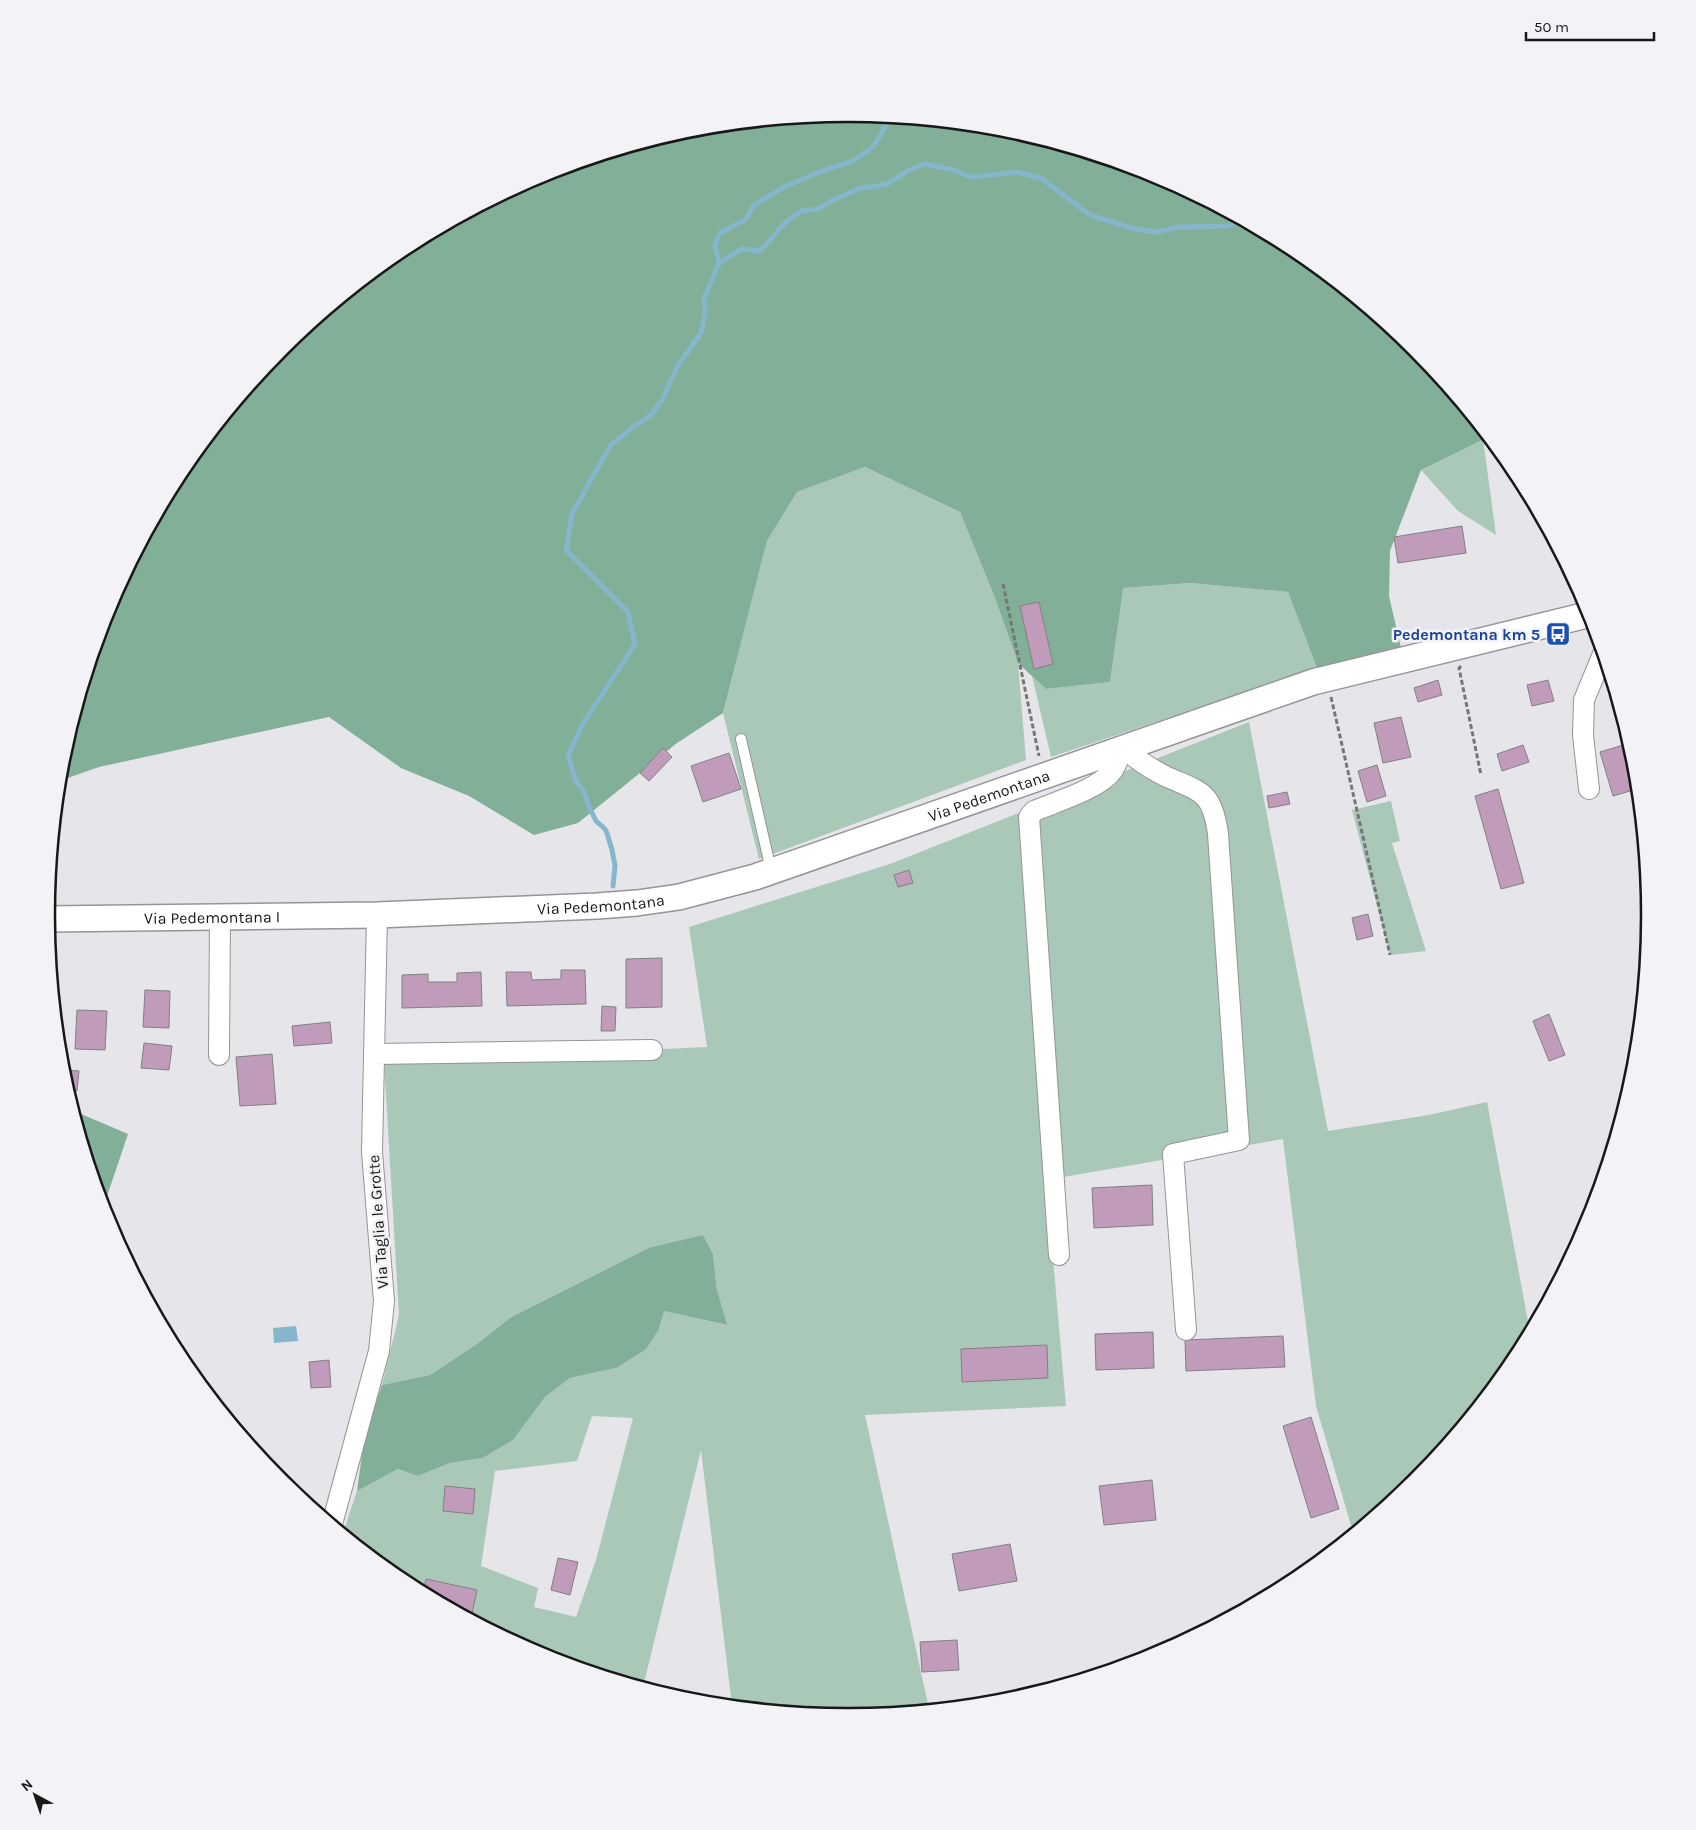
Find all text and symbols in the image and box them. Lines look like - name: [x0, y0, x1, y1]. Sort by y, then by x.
- scale bar: [1526, 10, 1654, 42]
- text: 50 m: [1534, 18, 1569, 36]
- bus stop icon: Pedemontana km 5: [1545, 621, 1571, 647]
- place label: Pedemontana km 5: [1393, 625, 1540, 644]
- street label: Via Pedemontana: [925, 765, 1052, 825]
- street label: Via Pedemontana: [537, 890, 666, 918]
- street label: Via Pedemontana I: [144, 907, 280, 927]
- street label: Via Taglia le Grotte: [364, 1154, 392, 1290]
- north arrow: [10, 1770, 60, 1820]
- text: N: [18, 1776, 36, 1795]

